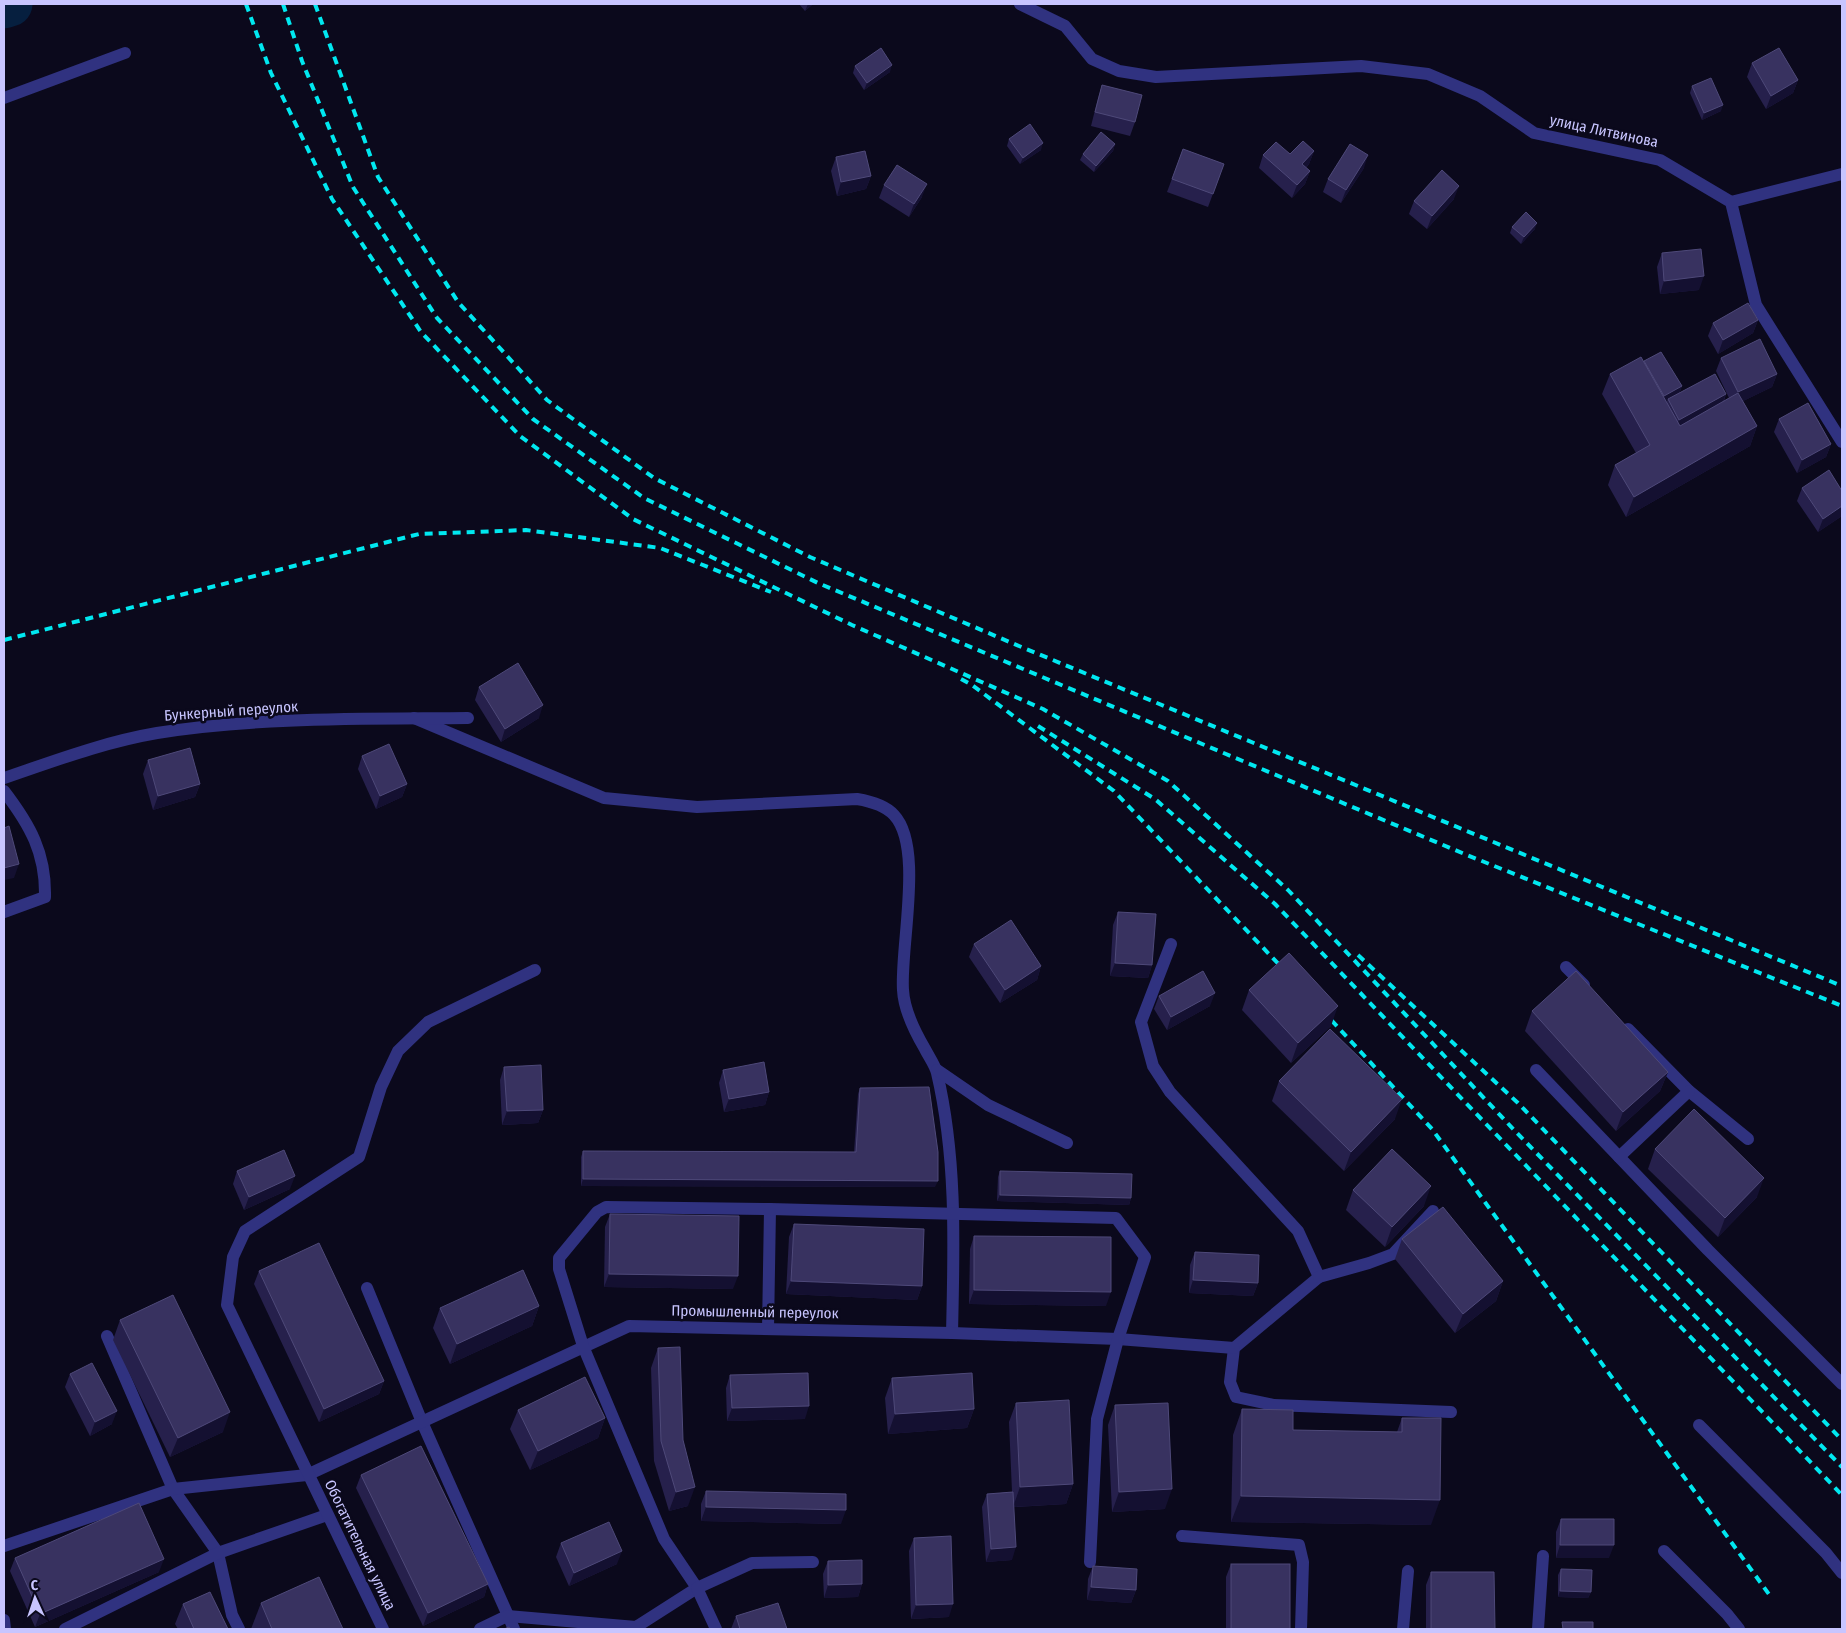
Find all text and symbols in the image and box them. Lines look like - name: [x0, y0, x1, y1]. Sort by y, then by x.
- street label: улица Литвинова: [1548, 111, 1660, 151]
- street label: Бункерный переулок: [163, 697, 299, 725]
- street label: Промышленный переулок: [671, 1302, 839, 1322]
- street label: Обогатительная улица: [321, 1477, 399, 1613]
- north arrow: [10, 1573, 60, 1623]
- text: С: [30, 1577, 39, 1594]

